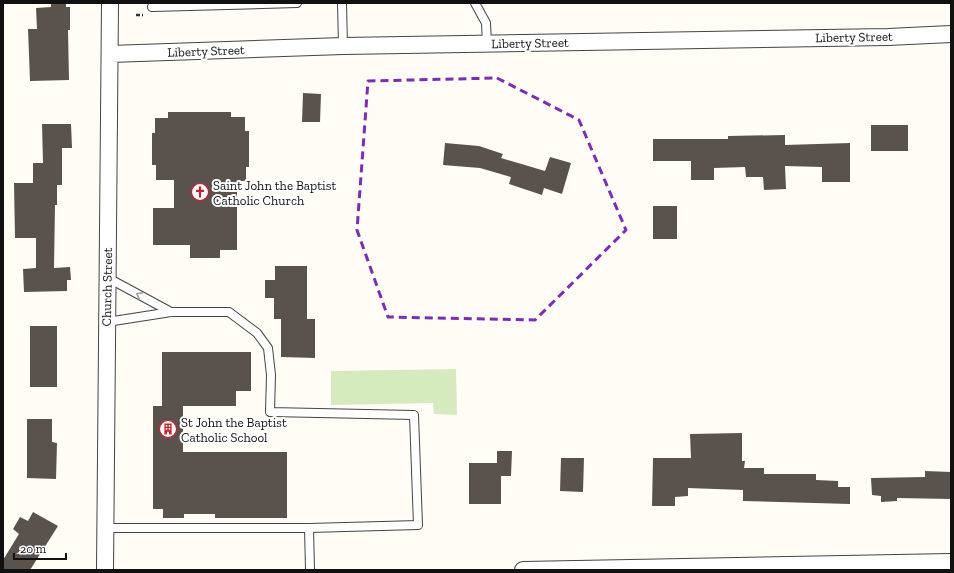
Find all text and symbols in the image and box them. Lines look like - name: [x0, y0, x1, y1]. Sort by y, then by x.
- street label: Liberty Street: [815, 29, 893, 45]
- street label: Liberty Street: [491, 35, 569, 51]
- street label: Liberty Street: [167, 42, 245, 60]
- place label: Saint John the Baptist Catholic Church: [213, 178, 336, 208]
- church icon: Saint John the Baptist Catholic Church: [190, 182, 210, 202]
- street label: Church Street: [99, 247, 115, 327]
- one-way arrow: [136, 293, 143, 300]
- place label: St John the Baptist Catholic School: [181, 415, 287, 445]
- building icon: St John the Baptist Catholic School: [158, 419, 178, 439]
- scale bar: [14, 535, 66, 561]
- text: 20 m: [20, 542, 47, 556]

